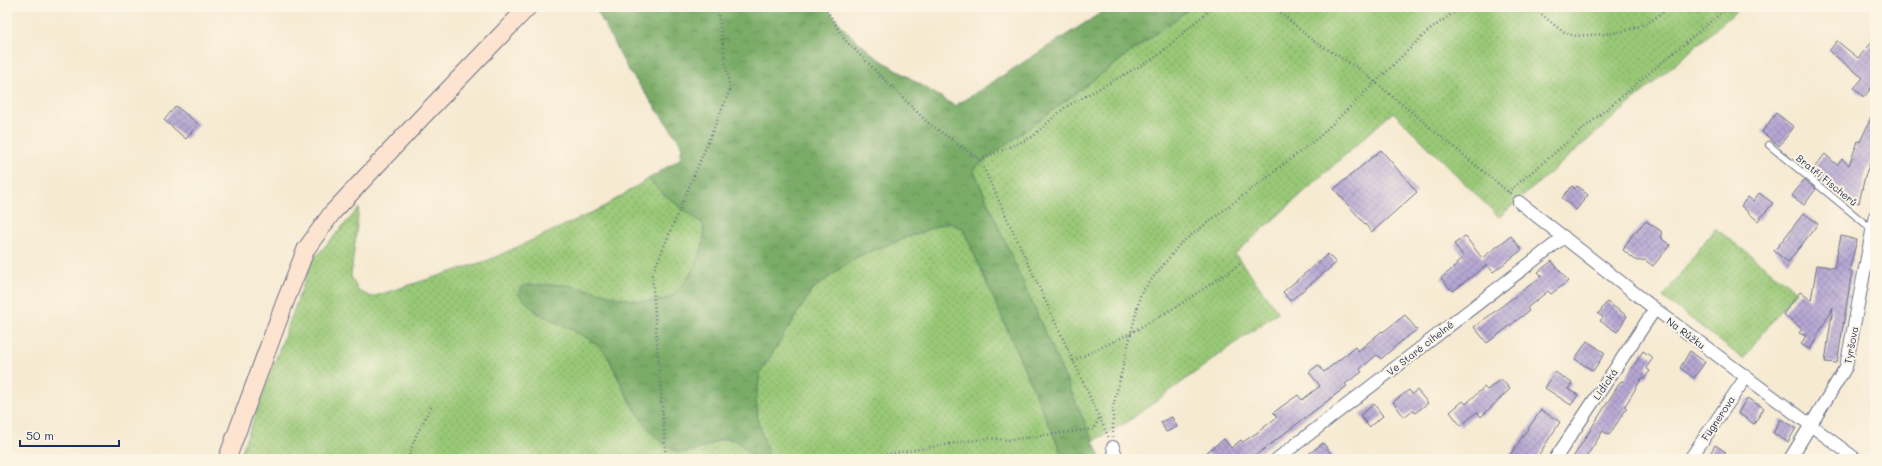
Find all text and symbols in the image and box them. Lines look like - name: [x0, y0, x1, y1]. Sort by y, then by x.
- street label: Bratří Fischerů: [1793, 151, 1861, 209]
- street label: Na Růžku: [1664, 314, 1708, 352]
- street label: Ve Staré cihelně: [1384, 317, 1456, 379]
- street label: Tyršova: [1840, 325, 1862, 365]
- street label: Lidická: [1589, 366, 1621, 402]
- street label: Fügnerova: [1698, 393, 1738, 443]
- scale bar: [20, 422, 119, 448]
- text: 50 m: [26, 427, 54, 443]

